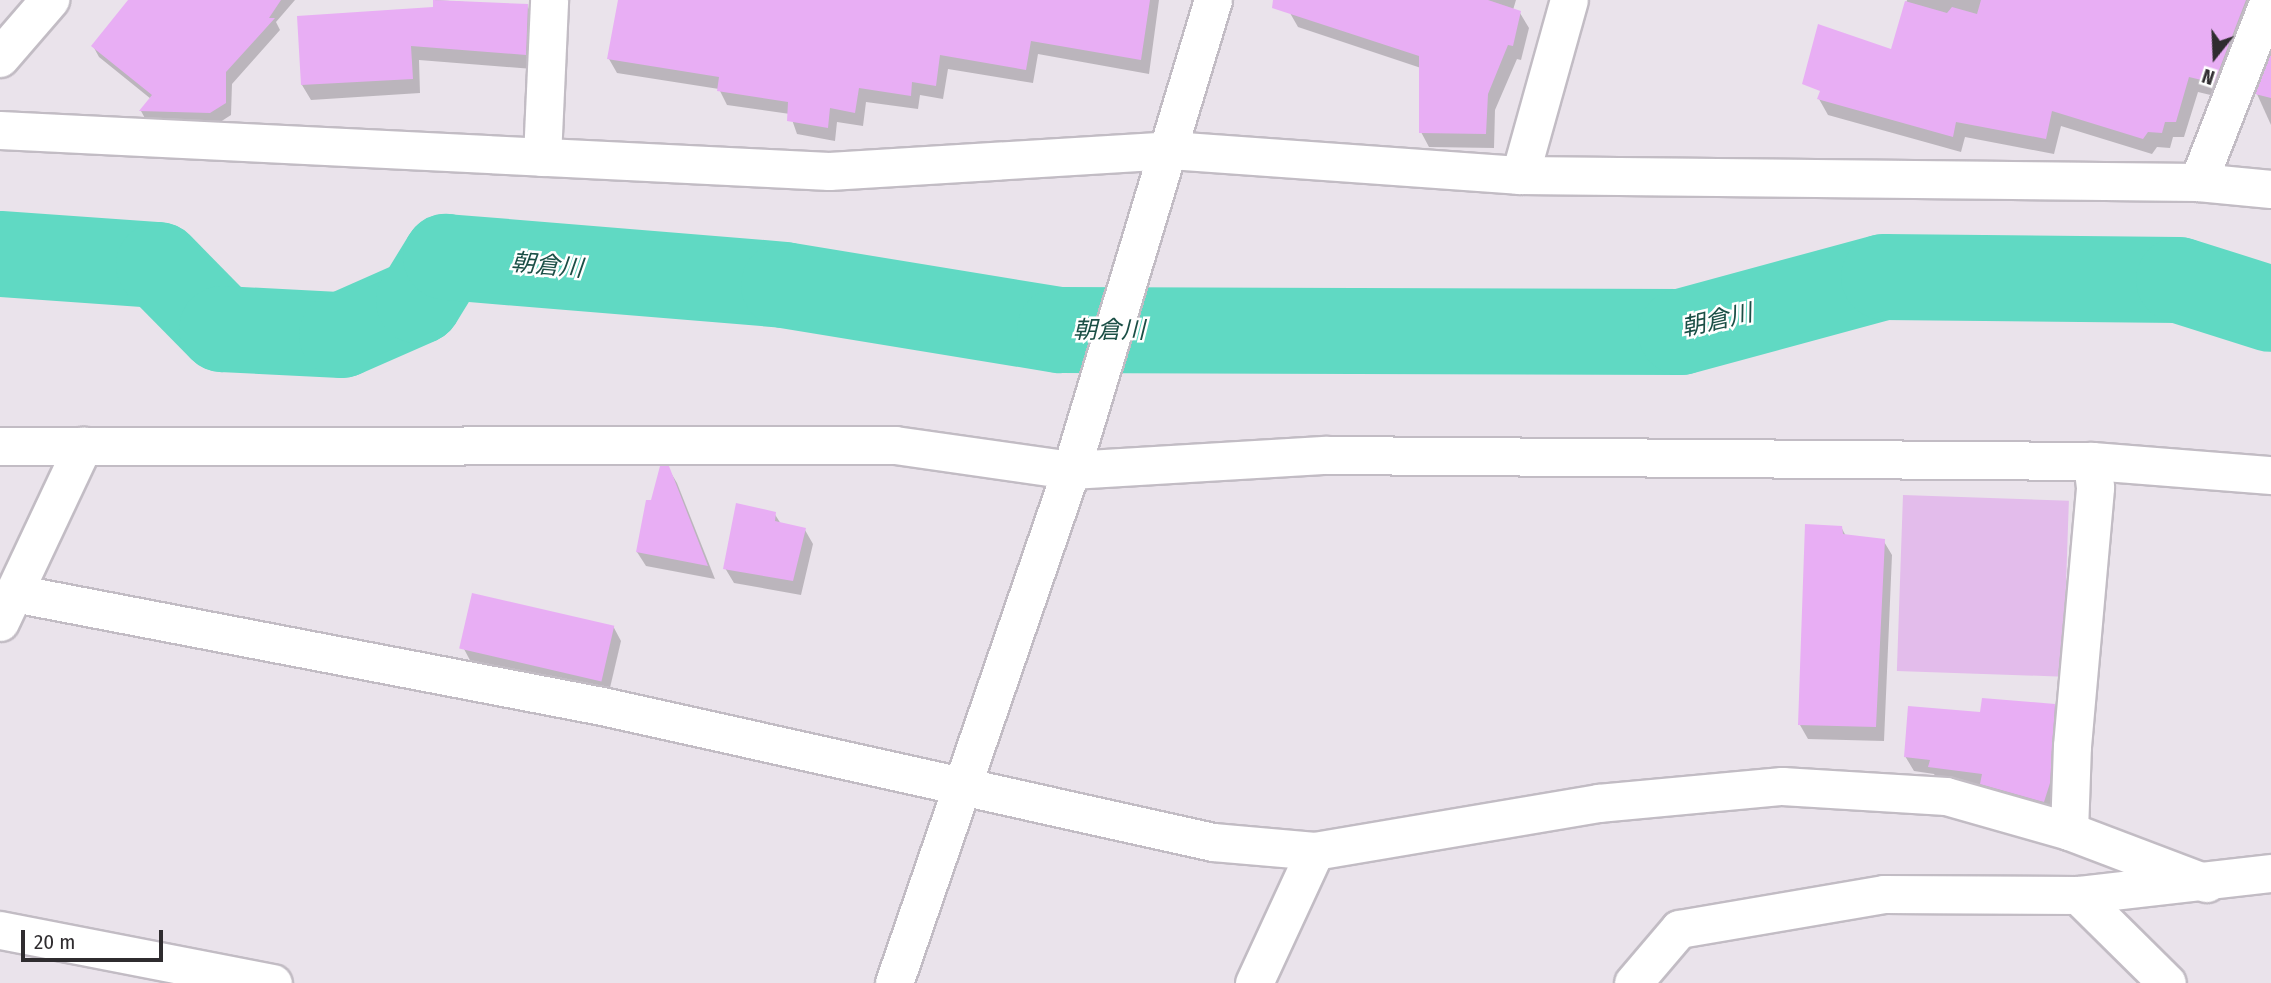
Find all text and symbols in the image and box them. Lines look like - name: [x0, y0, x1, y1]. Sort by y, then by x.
- north arrow: [2180, 21, 2250, 91]
- text: N: [2199, 64, 2217, 89]
- water label: 朝倉川: [510, 249, 584, 283]
- water label: 朝倉川: [1679, 299, 1755, 343]
- water label: 朝倉川: [1073, 317, 1145, 345]
- scale bar: [24, 916, 166, 960]
- text: 20 m: [34, 929, 75, 955]

